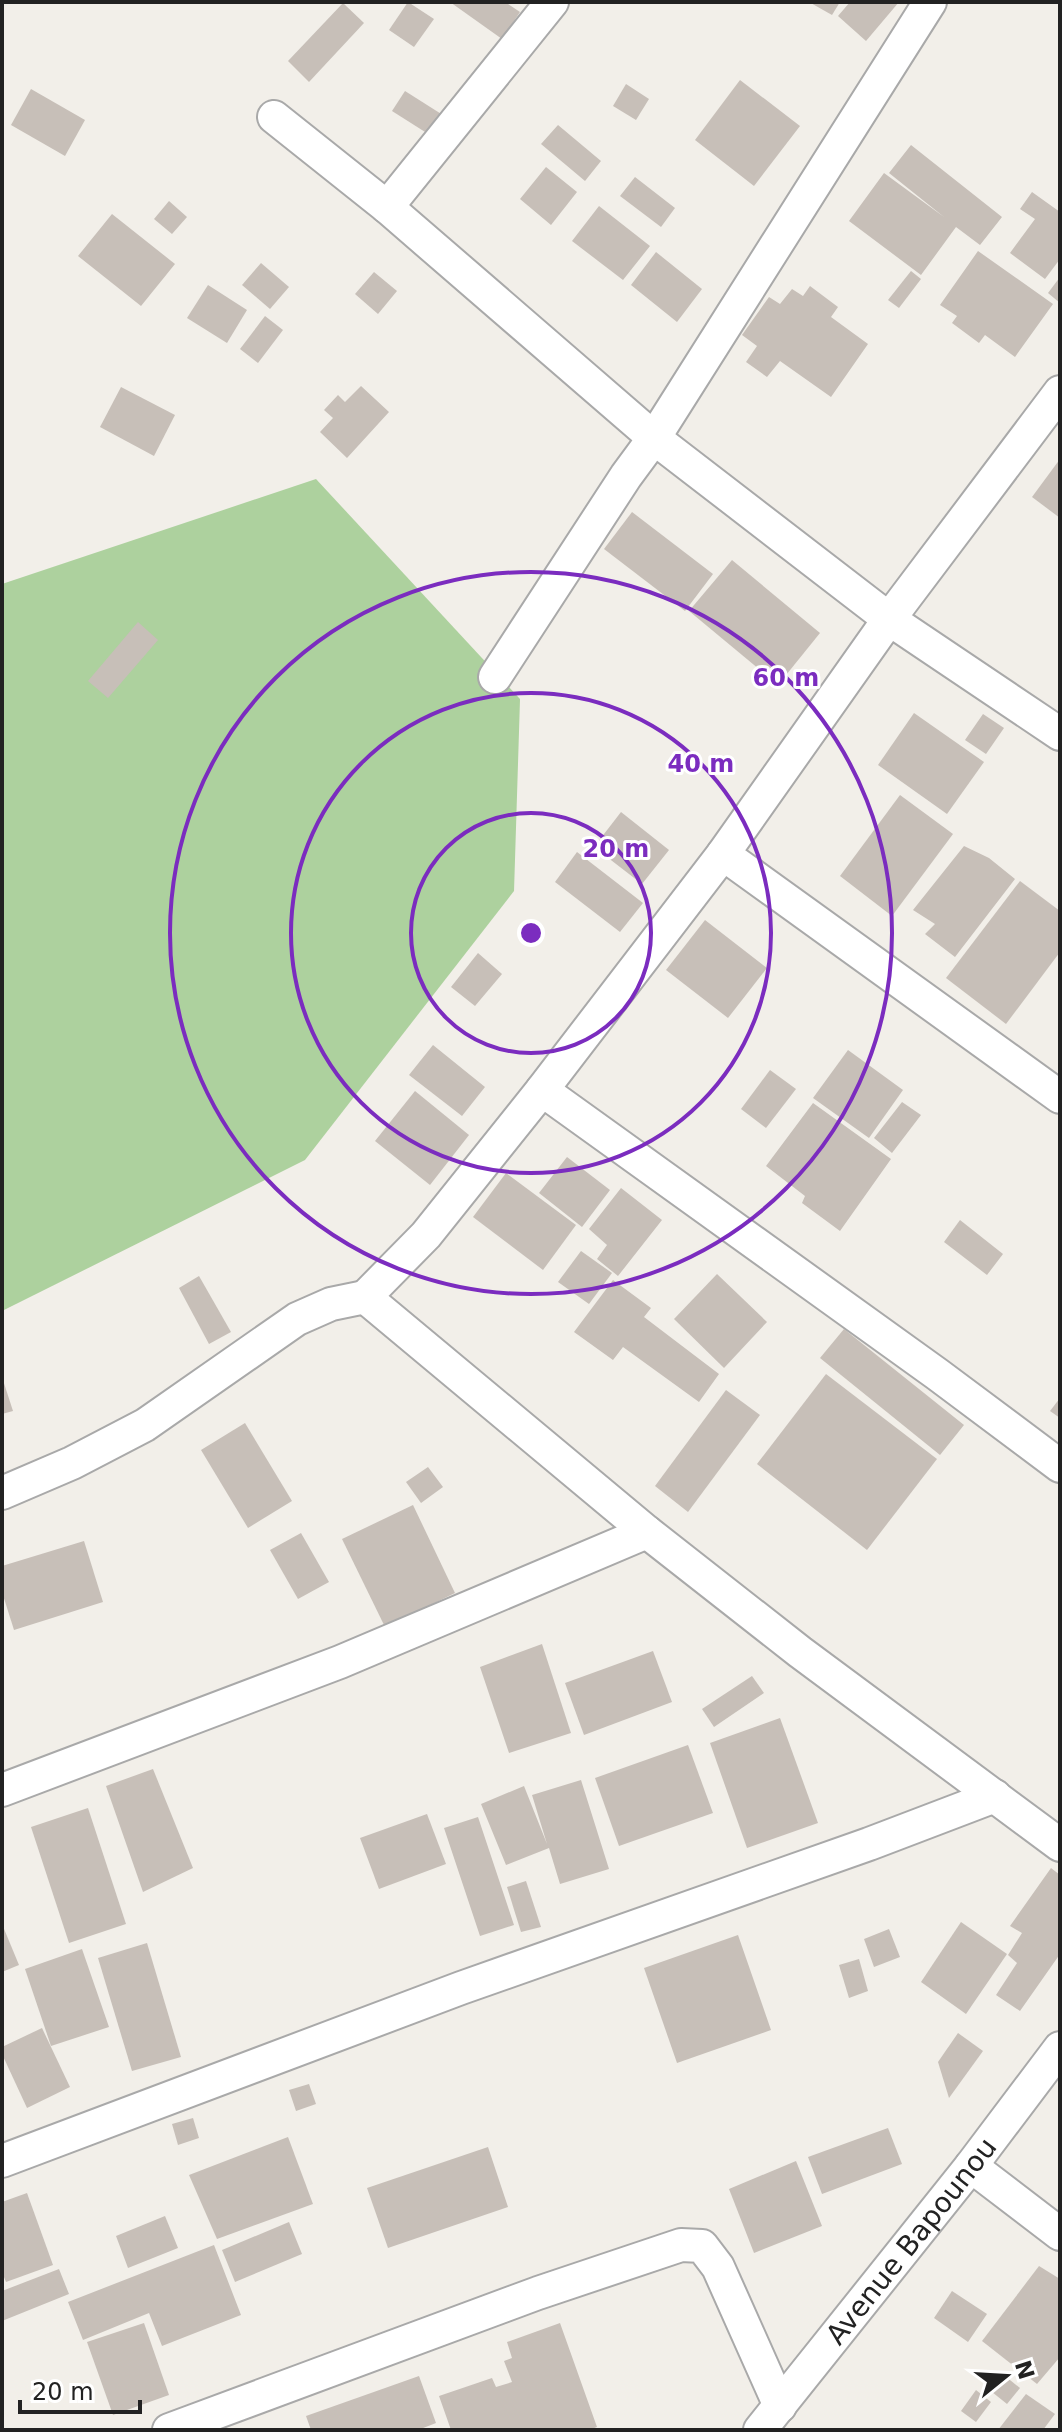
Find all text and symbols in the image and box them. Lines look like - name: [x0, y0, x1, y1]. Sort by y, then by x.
- text: 60 m: [753, 664, 819, 692]
- text: 40 m: [668, 750, 734, 778]
- text: 20 m: [583, 835, 649, 863]
- centre of rings: [517, 919, 545, 947]
- street label: Avenue Bapounou: [819, 2131, 1003, 2351]
- north arrow: [966, 2336, 1046, 2416]
- text: N: [1010, 2357, 1039, 2383]
- scale bar: [20, 2364, 140, 2414]
- text: 20 m: [32, 2378, 94, 2406]

